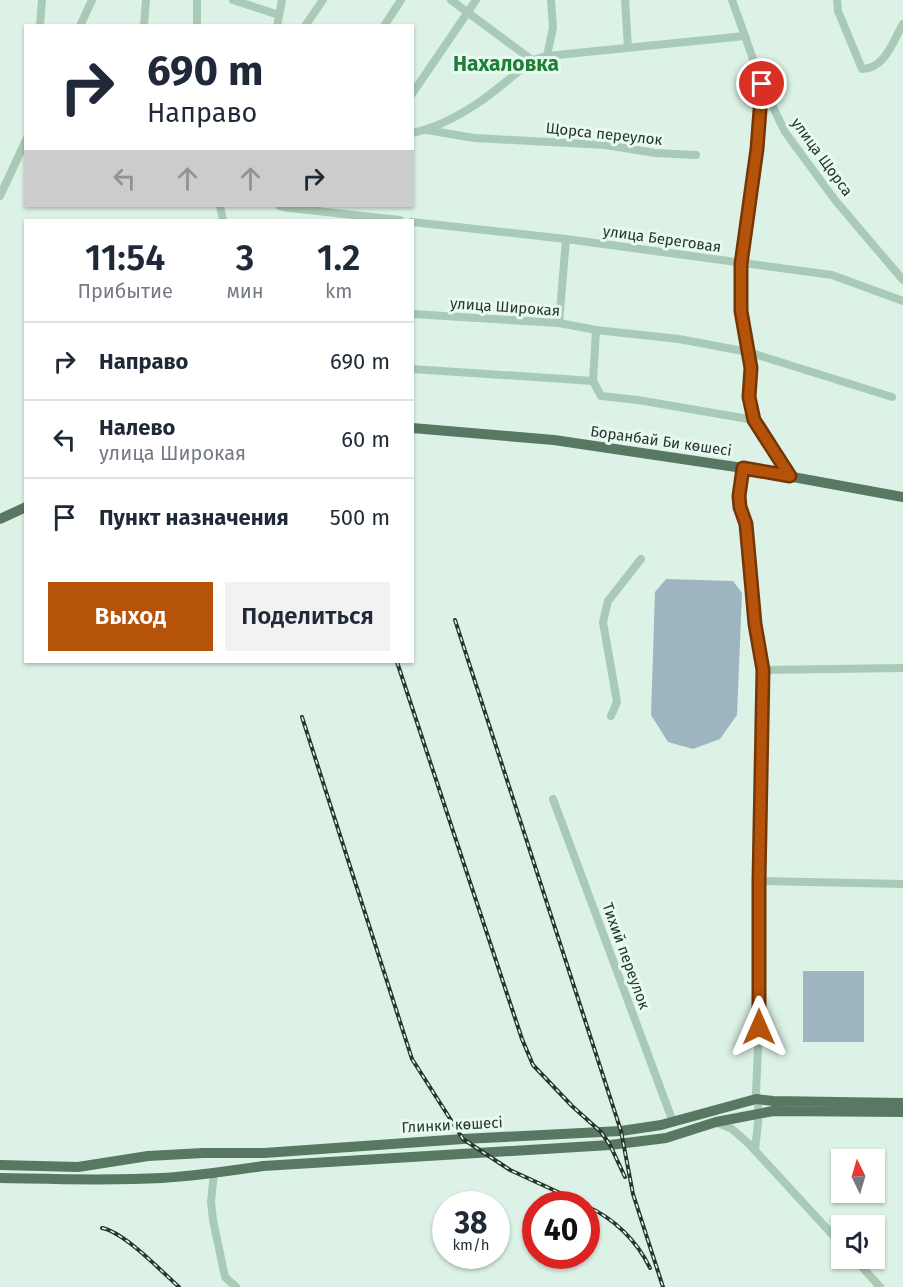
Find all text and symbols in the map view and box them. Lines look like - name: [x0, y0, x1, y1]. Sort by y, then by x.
- text: 690 m: [147, 46, 264, 96]
- icon: right: [48, 48, 126, 126]
- district label: Нахаловка: [453, 51, 559, 77]
- pin: [736, 58, 787, 109]
- icon: arrive: [745, 67, 778, 100]
- text: Направо: [147, 97, 257, 129]
- street label: улица Щорса: [788, 114, 856, 200]
- street label: Щорса переулок: [545, 119, 663, 149]
- icon: left: [108, 162, 141, 195]
- icon: ahead: [171, 162, 204, 195]
- icon: ahead: [234, 162, 267, 195]
- icon: right: [297, 162, 330, 195]
- street label: улица Береговая: [602, 222, 722, 256]
- text: 11:54: [85, 236, 165, 280]
- text: 3: [236, 236, 254, 280]
- text: 1.2: [317, 236, 361, 280]
- text: Прибытие: [77, 279, 173, 303]
- text: мин: [226, 279, 264, 303]
- text: km: [325, 279, 353, 303]
- street label: улица Широкая: [449, 294, 561, 320]
- icon: right: [48, 345, 81, 378]
- text: Направо: [99, 348, 188, 375]
- text: 690 m: [330, 348, 390, 375]
- text: Налево: [99, 414, 175, 441]
- street label: Боранбай Би көшесі: [589, 422, 733, 460]
- icon: left: [48, 423, 81, 456]
- text: 60 m: [341, 426, 390, 453]
- text: улица Широкая: [99, 441, 246, 465]
- icon: arrive: [48, 501, 81, 534]
- text: Пункт назначения: [99, 504, 289, 531]
- text: 500 m: [330, 504, 390, 531]
- button: Выход: [48, 582, 213, 651]
- button: Поделиться: [225, 582, 390, 651]
- street label: Тихий переулок: [598, 900, 654, 1012]
- position arrow: [727, 995, 791, 1059]
- street label: Глинки көшесі: [401, 1113, 503, 1137]
- north arrow: [831, 1149, 885, 1203]
- map controls: [831, 1149, 885, 1269]
- speed limit sign: 40: [522, 1191, 600, 1269]
- text: 38: [454, 1205, 488, 1241]
- button: sound: [831, 1215, 885, 1269]
- text: km/h: [452, 1236, 490, 1254]

